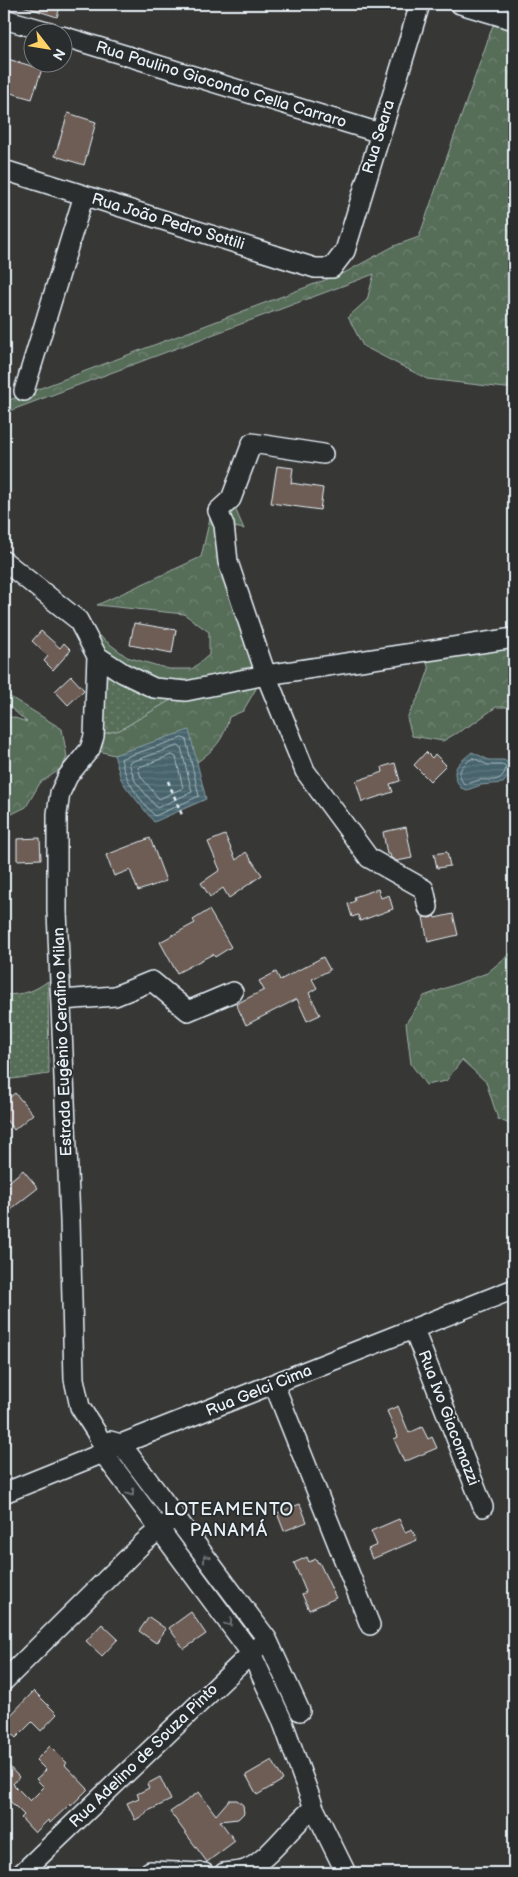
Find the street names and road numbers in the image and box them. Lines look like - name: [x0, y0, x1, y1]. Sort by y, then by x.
- street label: Rua Paulino Giocondo Cella Carraro: [93, 38, 349, 132]
- street label: Rua Seara: [359, 98, 399, 176]
- street label: Rua João Pedro Sottili: [89, 190, 247, 254]
- street label: Estrada Eugênio Cerafino Milan: [50, 927, 76, 1157]
- street label: Rua Ivo Giacomazzi: [413, 1348, 483, 1488]
- street label: Rua Gelci Cima: [203, 1361, 315, 1421]
- street label: Rua Adelino de Souza Pinto: [66, 1680, 222, 1832]

